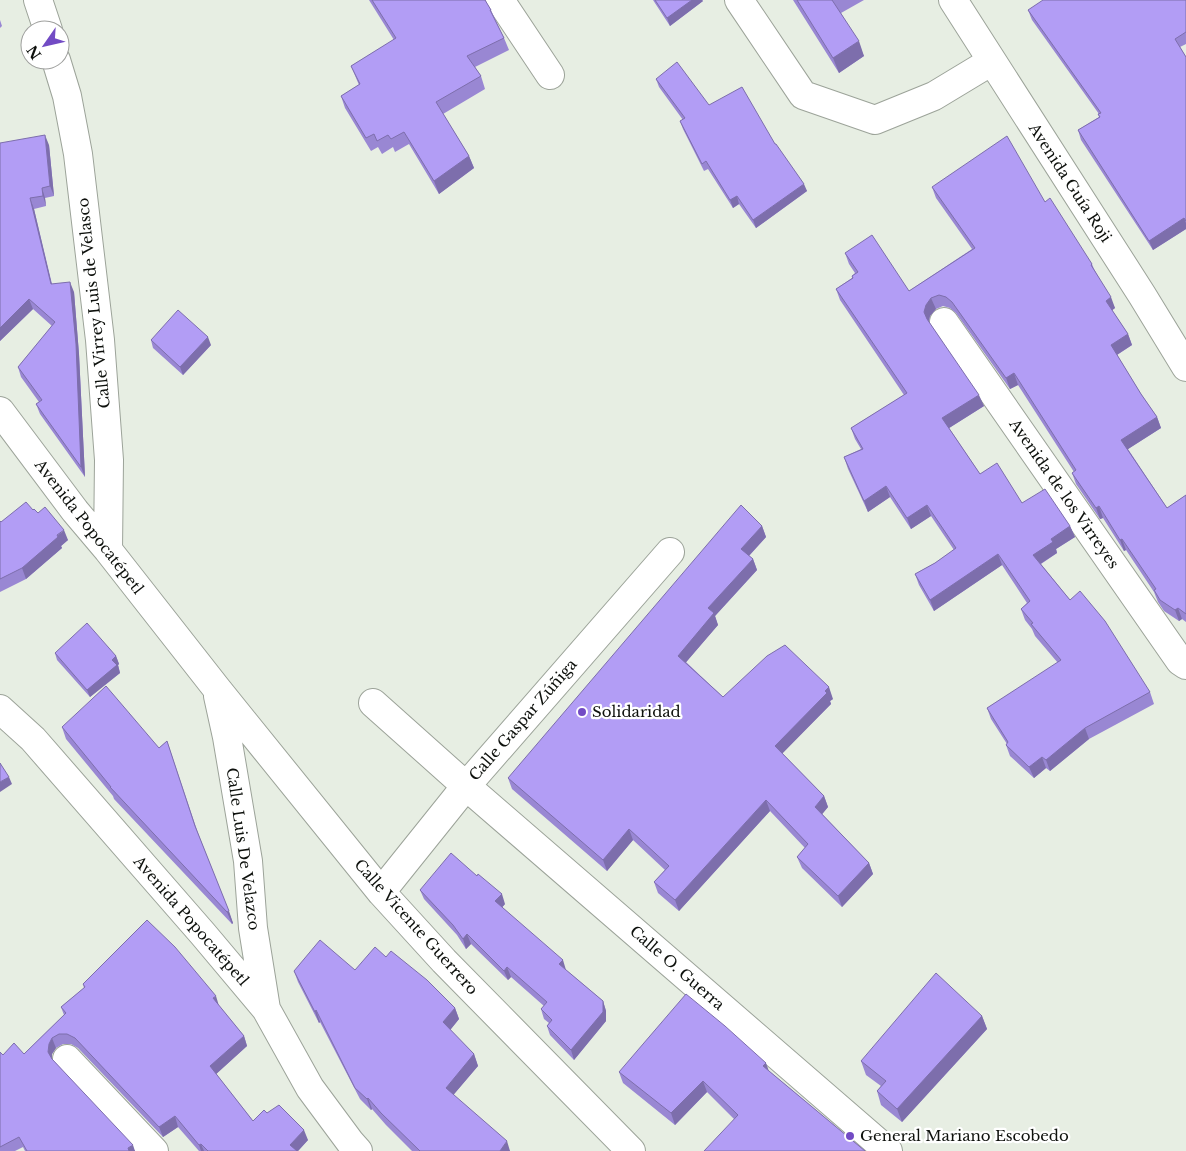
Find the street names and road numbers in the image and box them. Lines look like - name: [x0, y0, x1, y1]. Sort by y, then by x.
- street label: Avenida Guía Roji: [1024, 119, 1116, 246]
- street label: Calle Virrey Luis de Velasco: [73, 197, 114, 409]
- street label: Avenida de los Virreyes: [1005, 414, 1123, 572]
- street label: Avenida Popocatépetl: [30, 455, 148, 598]
- street label: Calle Gaspar Zúñiga: [465, 654, 581, 784]
- street label: Calle Luis De Velazco: [223, 766, 264, 932]
- street label: Avenida Popocatépetl: [129, 851, 253, 990]
- street label: Calle Vicente Guerrero: [350, 855, 482, 999]
- street label: Calle O. Guerra: [626, 921, 729, 1014]

